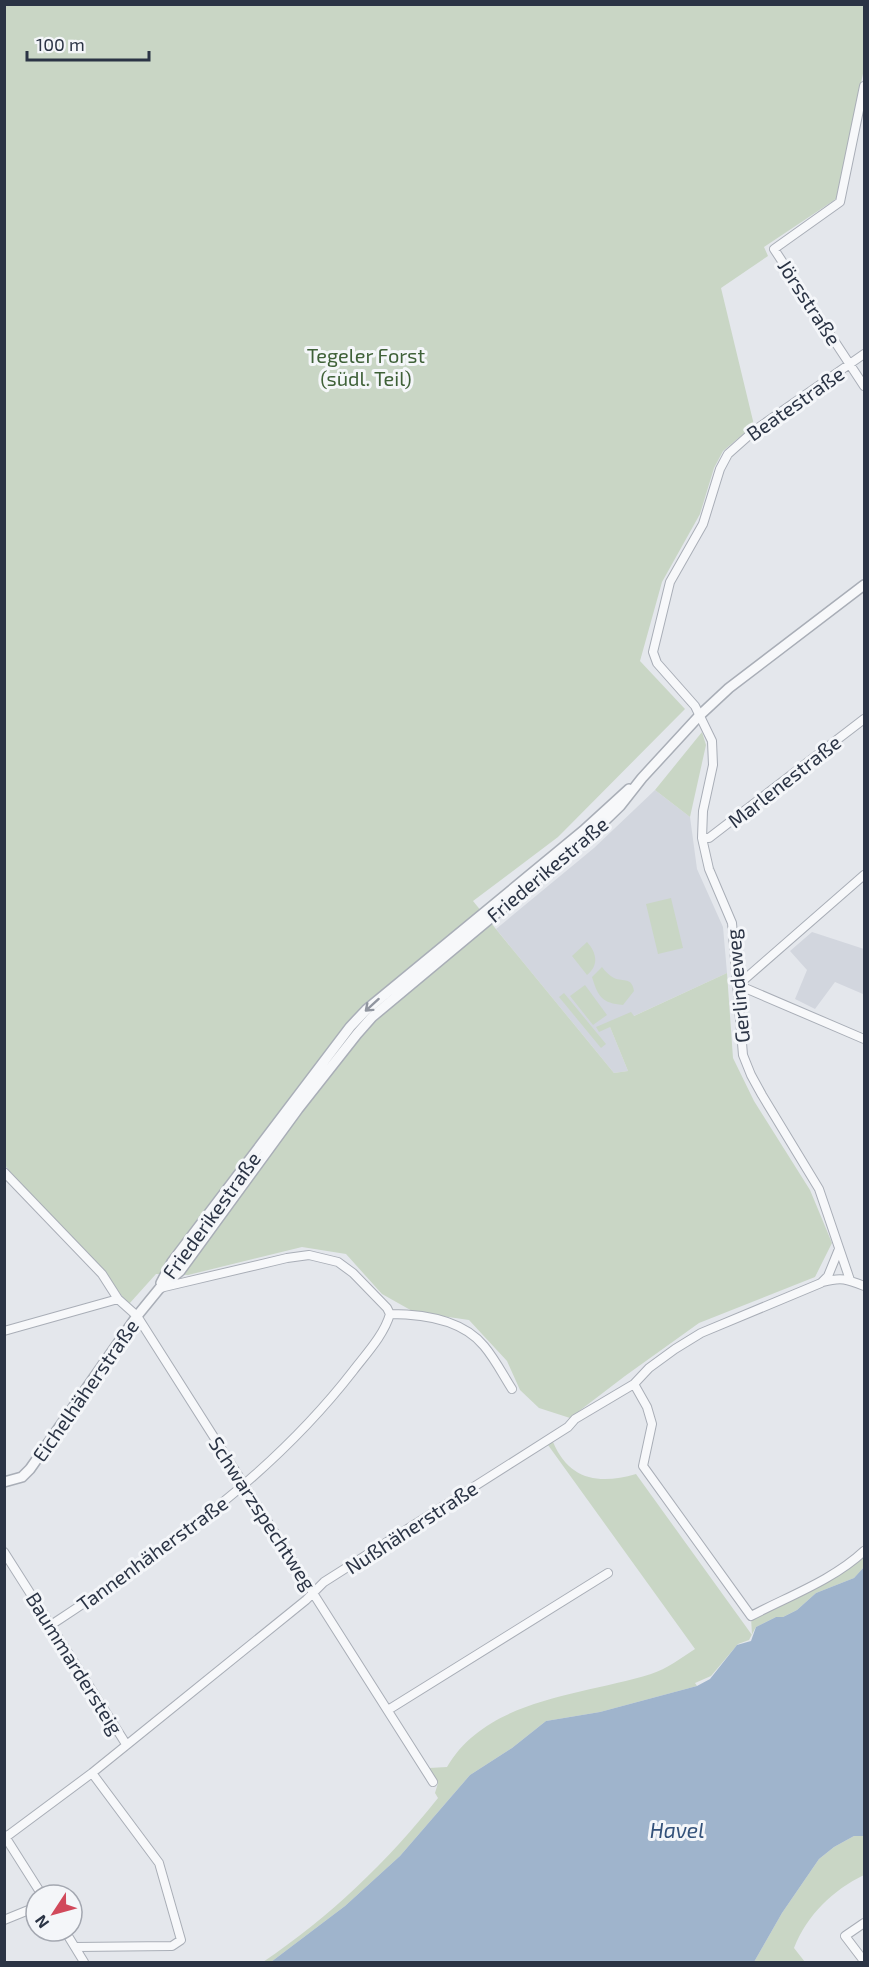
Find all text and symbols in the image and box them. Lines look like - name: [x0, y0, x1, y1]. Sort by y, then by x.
- scale bar: [27, 24, 148, 62]
- text: 100 m: [36, 33, 85, 55]
- street label: Jörsstraße: [773, 255, 847, 349]
- park label: Tegeler Forst (südl. Teil): [307, 343, 426, 390]
- street label: Beatestraße: [742, 361, 848, 445]
- street label: Marlenestraße: [723, 729, 845, 833]
- street label: Friederikestraße: [481, 811, 613, 927]
- street label: Gerlindeweg: [720, 928, 754, 1044]
- one-way arrow: [365, 998, 380, 1012]
- street label: Friederikestraße: [157, 1147, 265, 1283]
- street label: Eichelhäherstraße: [27, 1314, 143, 1466]
- street label: Schwarzspechtweg: [204, 1432, 322, 1594]
- street label: Nußhäherstraße: [340, 1475, 482, 1579]
- street label: Tannenhäherstraße: [72, 1490, 232, 1616]
- street label: Baummardersteig: [22, 1587, 128, 1739]
- water label: Havel: [650, 1817, 704, 1842]
- north arrow: [24, 1883, 84, 1943]
- text: N: [30, 1912, 53, 1932]

